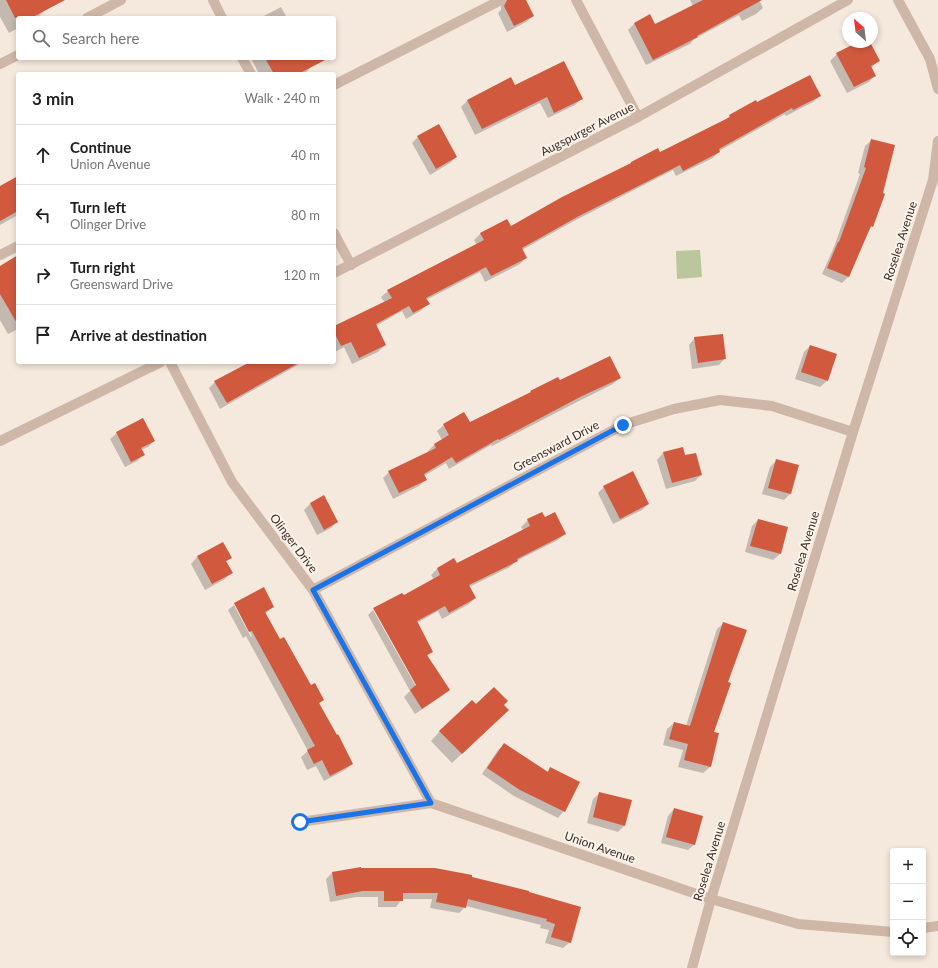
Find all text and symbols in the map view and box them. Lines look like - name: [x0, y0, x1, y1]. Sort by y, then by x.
- north arrow: [842, 12, 878, 48]
- search box: [16, 16, 336, 60]
- icon: search: [30, 27, 52, 49]
- text: Search here: [62, 29, 139, 47]
- text: 3 min: [32, 88, 74, 109]
- text: Walk · 240 m: [244, 90, 320, 106]
- street label: Augspurger Avenue: [538, 99, 636, 159]
- text: Continue: [70, 138, 131, 156]
- icon: ahead: [32, 144, 54, 166]
- text: 40 m: [291, 147, 320, 163]
- text: Union Avenue: [70, 156, 150, 172]
- text: Turn left: [70, 198, 126, 216]
- street label: Roselea Avenue: [880, 199, 920, 283]
- icon: left: [32, 204, 54, 226]
- text: 80 m: [291, 207, 320, 223]
- text: Olinger Drive: [70, 216, 146, 232]
- text: Turn right: [70, 258, 135, 276]
- icon: right: [32, 264, 54, 286]
- text: 120 m: [283, 267, 320, 283]
- text: Greensward Drive: [70, 276, 173, 292]
- icon: arrive: [32, 324, 54, 346]
- text: Arrive at destination: [70, 326, 207, 344]
- route end: [614, 416, 632, 434]
- street label: Greensward Drive: [510, 417, 602, 475]
- street label: Roselea Avenue: [784, 509, 822, 593]
- street label: Olinger Drive: [267, 510, 321, 576]
- route start: [291, 813, 309, 831]
- street label: Roselea Avenue: [690, 819, 728, 903]
- street label: Union Avenue: [563, 828, 637, 866]
- map controls: [890, 848, 926, 956]
- button: +: [890, 848, 926, 884]
- button: −: [890, 884, 926, 920]
- button: locate: [890, 920, 926, 956]

